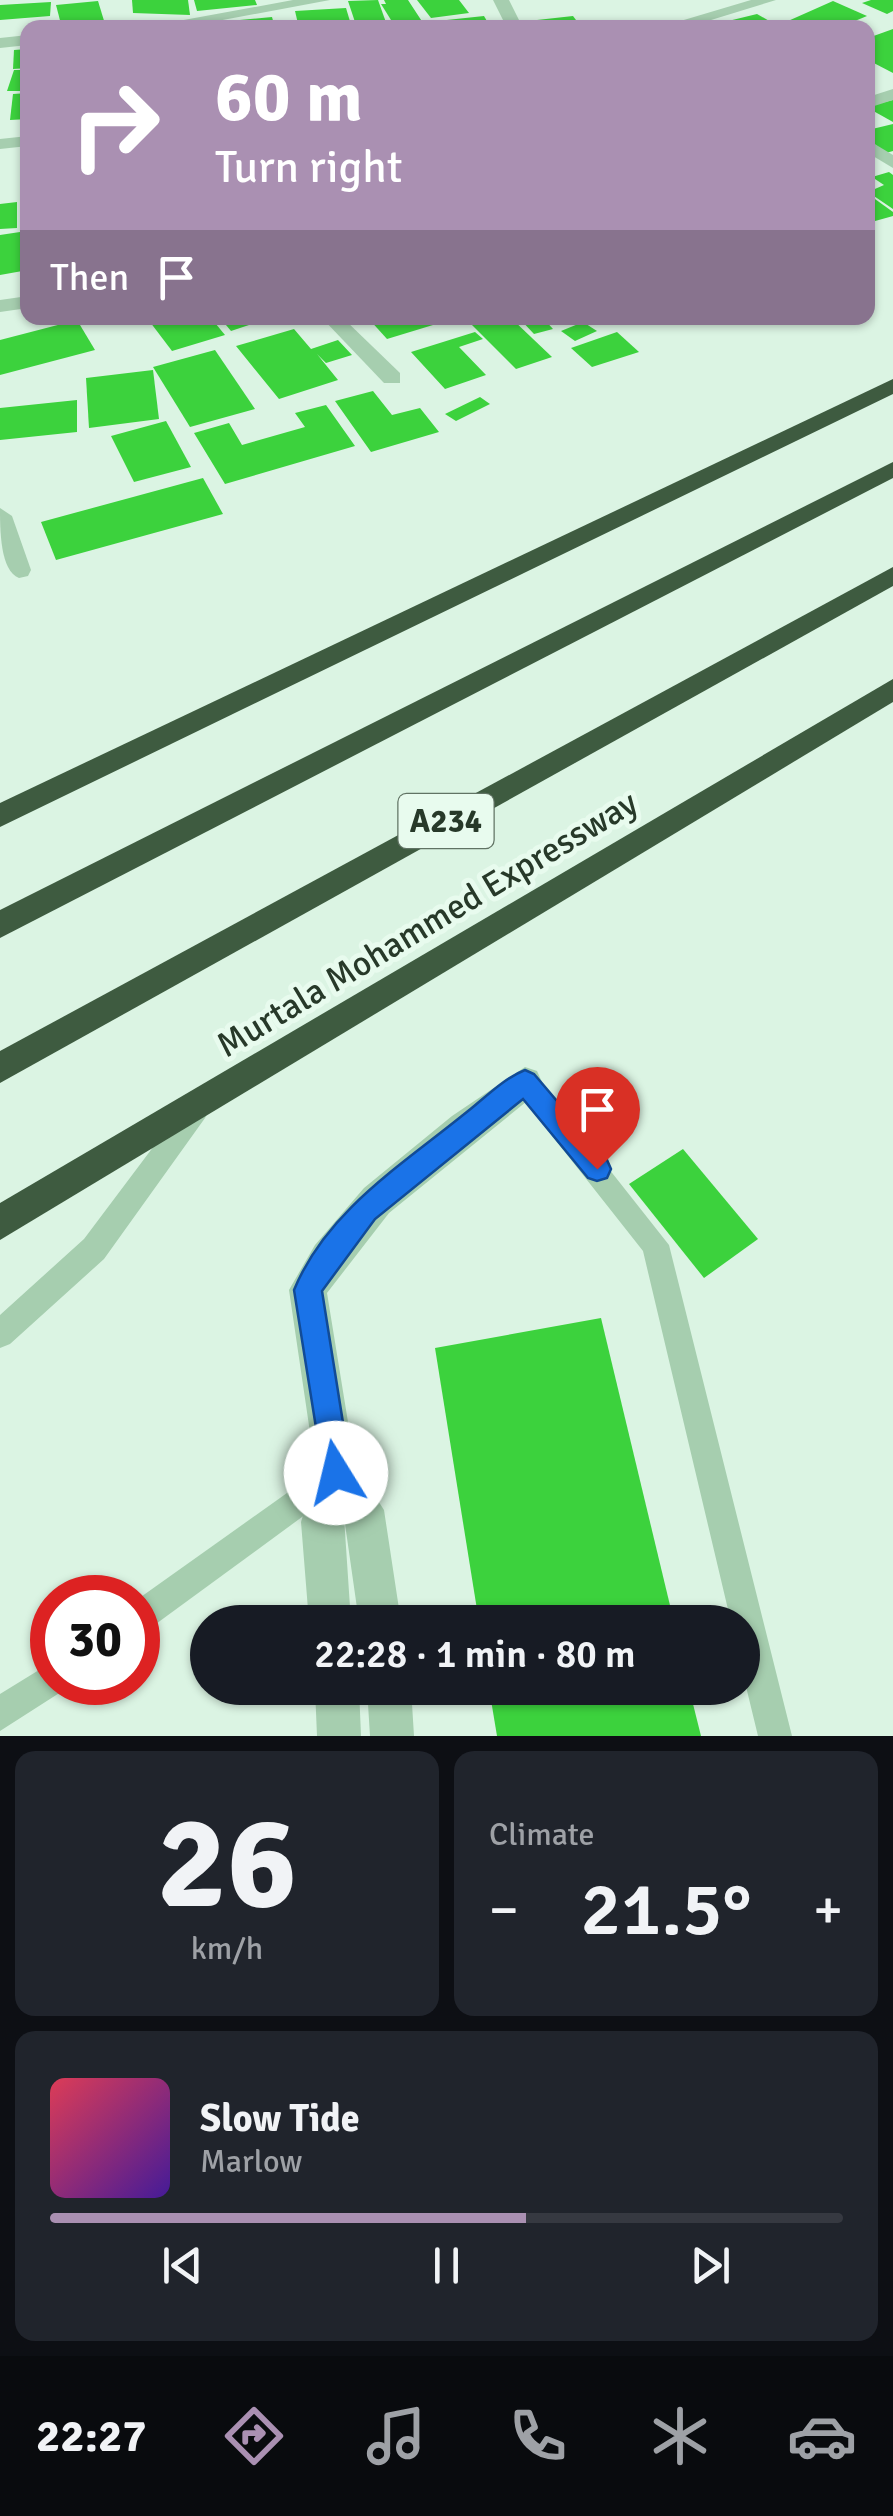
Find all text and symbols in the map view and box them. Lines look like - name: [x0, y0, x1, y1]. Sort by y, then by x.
- text: 60 m: [215, 54, 363, 140]
- icon: right: [50, 60, 180, 190]
- text: Turn right: [215, 140, 403, 195]
- icon: arrive: [149, 250, 204, 305]
- text: Then: [50, 254, 129, 301]
- street label: Murtala Mohammed Expressway: [209, 781, 645, 1067]
- road number: A234: [398, 794, 494, 848]
- pin: [555, 1067, 640, 1170]
- icon: arrive: [570, 1082, 625, 1137]
- position arrow: [284, 1421, 388, 1525]
- speed limit sign: 30: [30, 1575, 160, 1705]
- text: 22:28 · 1 min · 80 m: [314, 1631, 636, 1678]
- text: 26: [157, 1784, 297, 1944]
- text: Climate: [489, 1815, 595, 1854]
- text: 21.5°: [580, 1863, 752, 1956]
- text: −: [489, 1876, 519, 1944]
- text: +: [813, 1876, 843, 1944]
- text: km/h: [191, 1929, 263, 1968]
- text: Slow Tide: [200, 2095, 360, 2142]
- text: Marlow: [200, 2142, 302, 2181]
- icon: previous: [155, 2238, 210, 2293]
- icon: pause: [419, 2238, 474, 2293]
- icon: next: [683, 2238, 738, 2293]
- icon: directions: [219, 2401, 289, 2471]
- icon: music: [361, 2401, 431, 2471]
- icon: phone: [503, 2401, 573, 2471]
- icon: climate: [645, 2401, 715, 2471]
- icon: car: [787, 2401, 857, 2471]
- text: 22:27: [36, 2409, 146, 2464]

